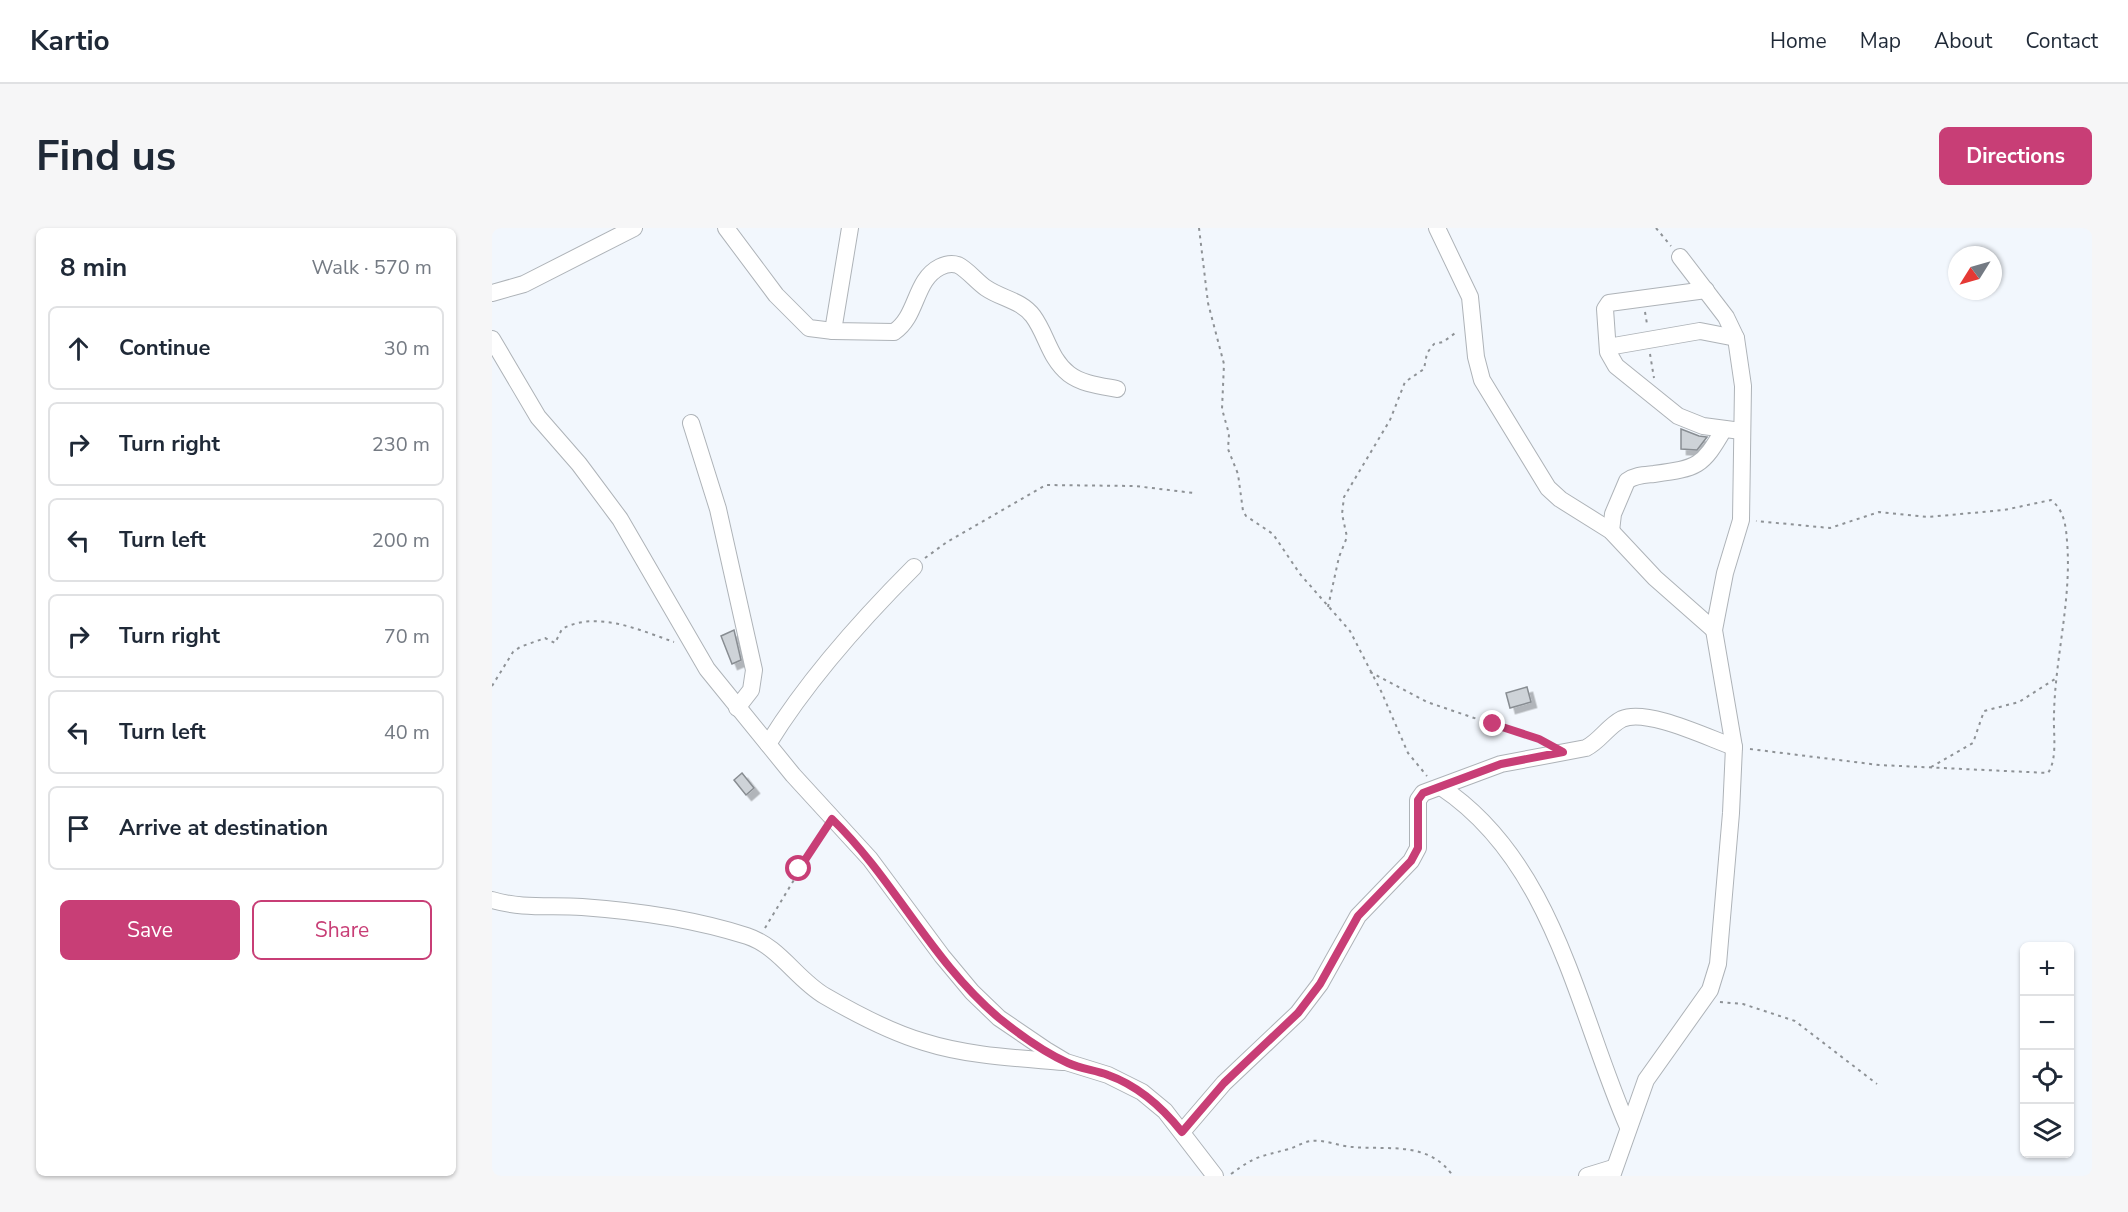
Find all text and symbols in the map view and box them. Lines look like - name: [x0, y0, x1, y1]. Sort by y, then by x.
- text: Kartio: [30, 22, 110, 60]
- text: Home: [1770, 27, 1827, 55]
- text: Map: [1860, 27, 1901, 55]
- text: About: [1934, 27, 1992, 55]
- text: Contact: [2025, 27, 2098, 55]
- button: Directions: [1939, 127, 2092, 185]
- text: Find us: [36, 128, 176, 185]
- north arrow: [1948, 246, 2002, 300]
- text: 8 min: [60, 250, 127, 285]
- text: Walk · 570 m: [312, 254, 432, 281]
- icon: ahead: [62, 332, 95, 365]
- text: Continue: [119, 333, 210, 363]
- text: 30 m: [384, 335, 430, 362]
- icon: right: [62, 428, 95, 461]
- text: Turn right: [119, 429, 220, 459]
- text: 230 m: [372, 431, 430, 458]
- icon: left: [62, 524, 95, 557]
- text: Turn left: [119, 525, 206, 555]
- text: 200 m: [372, 527, 430, 554]
- icon: right: [62, 620, 95, 653]
- text: Turn right: [119, 621, 220, 651]
- text: 70 m: [384, 623, 430, 650]
- route end: [1479, 710, 1505, 736]
- icon: left: [62, 716, 95, 749]
- text: Turn left: [119, 717, 206, 747]
- text: 40 m: [384, 719, 430, 746]
- icon: arrive: [62, 812, 95, 845]
- text: Arrive at destination: [119, 813, 328, 843]
- route start: [785, 855, 811, 881]
- button: Save: [60, 900, 240, 960]
- button: Share: [252, 900, 432, 960]
- map controls: [2020, 942, 2074, 1158]
- button: +: [2020, 942, 2074, 996]
- button: −: [2020, 996, 2074, 1050]
- button: locate: [2020, 1050, 2074, 1104]
- button: layers: [2020, 1104, 2074, 1158]

